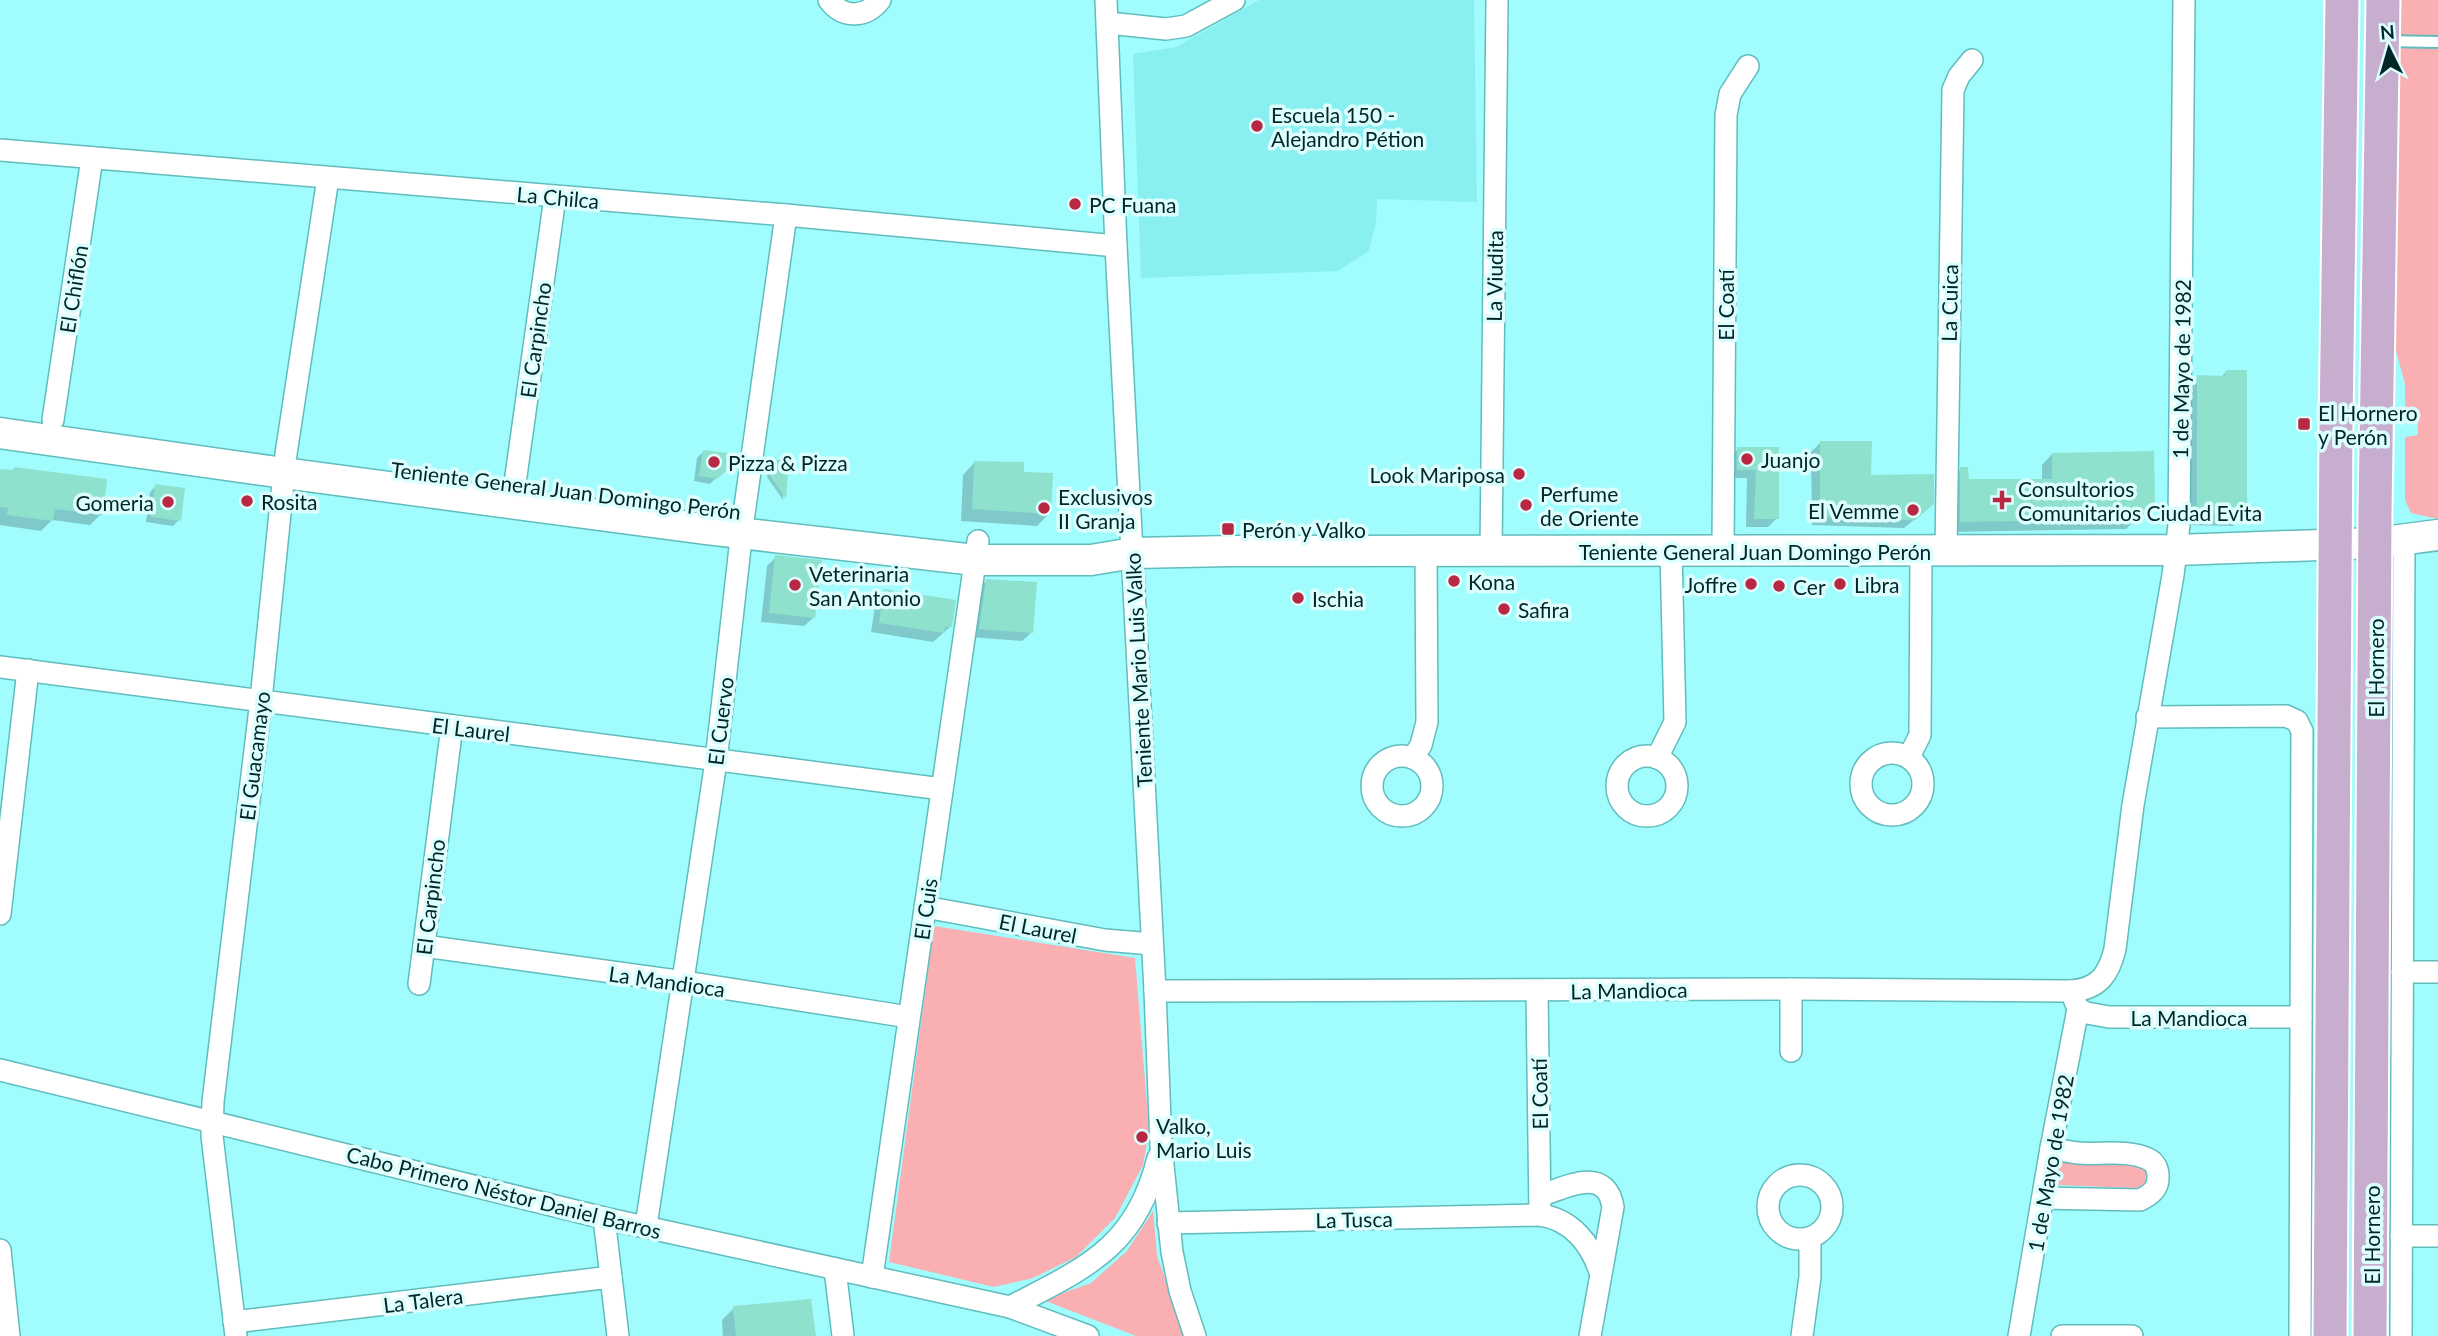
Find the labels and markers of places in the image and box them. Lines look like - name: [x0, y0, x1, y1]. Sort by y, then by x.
- place label: Escuela 150 - Alejandro Pétion: [1271, 102, 1424, 151]
- marker: Escuela 150 - Alejandro Pétion: [1249, 118, 1265, 134]
- place label: PC Fuana: [1089, 192, 1176, 217]
- marker: PC Fuana: [1067, 196, 1083, 212]
- place label: El Hornero y Perón: [2318, 400, 2418, 449]
- marker: El Hornero y Perón: [2296, 416, 2312, 432]
- place label: Juanjo: [1761, 447, 1820, 472]
- place label: Pizza & Pizza: [728, 450, 848, 475]
- marker: Juanjo: [1739, 451, 1755, 467]
- marker: Pizza & Pizza: [706, 454, 722, 470]
- place label: Look Mariposa: [1370, 462, 1505, 487]
- marker: Look Mariposa: [1511, 466, 1527, 482]
- place label: Consultorios Comunitarios Ciudad Evita: [2018, 476, 2262, 525]
- place label: Perfume de Oriente: [1540, 481, 1639, 530]
- place label: Exclusivos II Granja: [1058, 484, 1152, 533]
- place label: Rosita: [261, 489, 317, 514]
- place label: Gomeria: [75, 490, 154, 515]
- marker: Consultorios Comunitarios Ciudad Evita: [1992, 490, 2012, 510]
- marker: Rosita: [239, 493, 255, 509]
- marker: Gomeria: [160, 494, 176, 510]
- marker: Perfume de Oriente: [1518, 497, 1534, 513]
- place label: El Vemme: [1808, 498, 1899, 523]
- marker: Exclusivos II Granja: [1036, 500, 1052, 516]
- marker: El Vemme: [1905, 502, 1921, 518]
- place label: Perón y Valko: [1242, 517, 1366, 542]
- marker: Perón y Valko: [1220, 521, 1236, 537]
- place label: Veterinaria San Antonio: [809, 561, 921, 610]
- place label: Kona: [1468, 569, 1515, 594]
- place label: Joffre: [1685, 572, 1737, 597]
- place label: Libra: [1854, 572, 1900, 597]
- marker: Kona: [1446, 573, 1462, 589]
- place label: Cer: [1793, 574, 1826, 599]
- marker: Joffre: [1743, 576, 1759, 592]
- marker: Libra: [1832, 576, 1848, 592]
- marker: Veterinaria San Antonio: [787, 577, 803, 593]
- marker: Cer: [1771, 578, 1787, 594]
- place label: Ischia: [1312, 586, 1364, 611]
- marker: Ischia: [1290, 590, 1306, 606]
- place label: Safira: [1518, 597, 1569, 622]
- marker: Safira: [1496, 601, 1512, 617]
- place label: Valko, Mario Luis: [1156, 1113, 1252, 1162]
- marker: Valko, Mario Luis: [1134, 1129, 1150, 1145]

